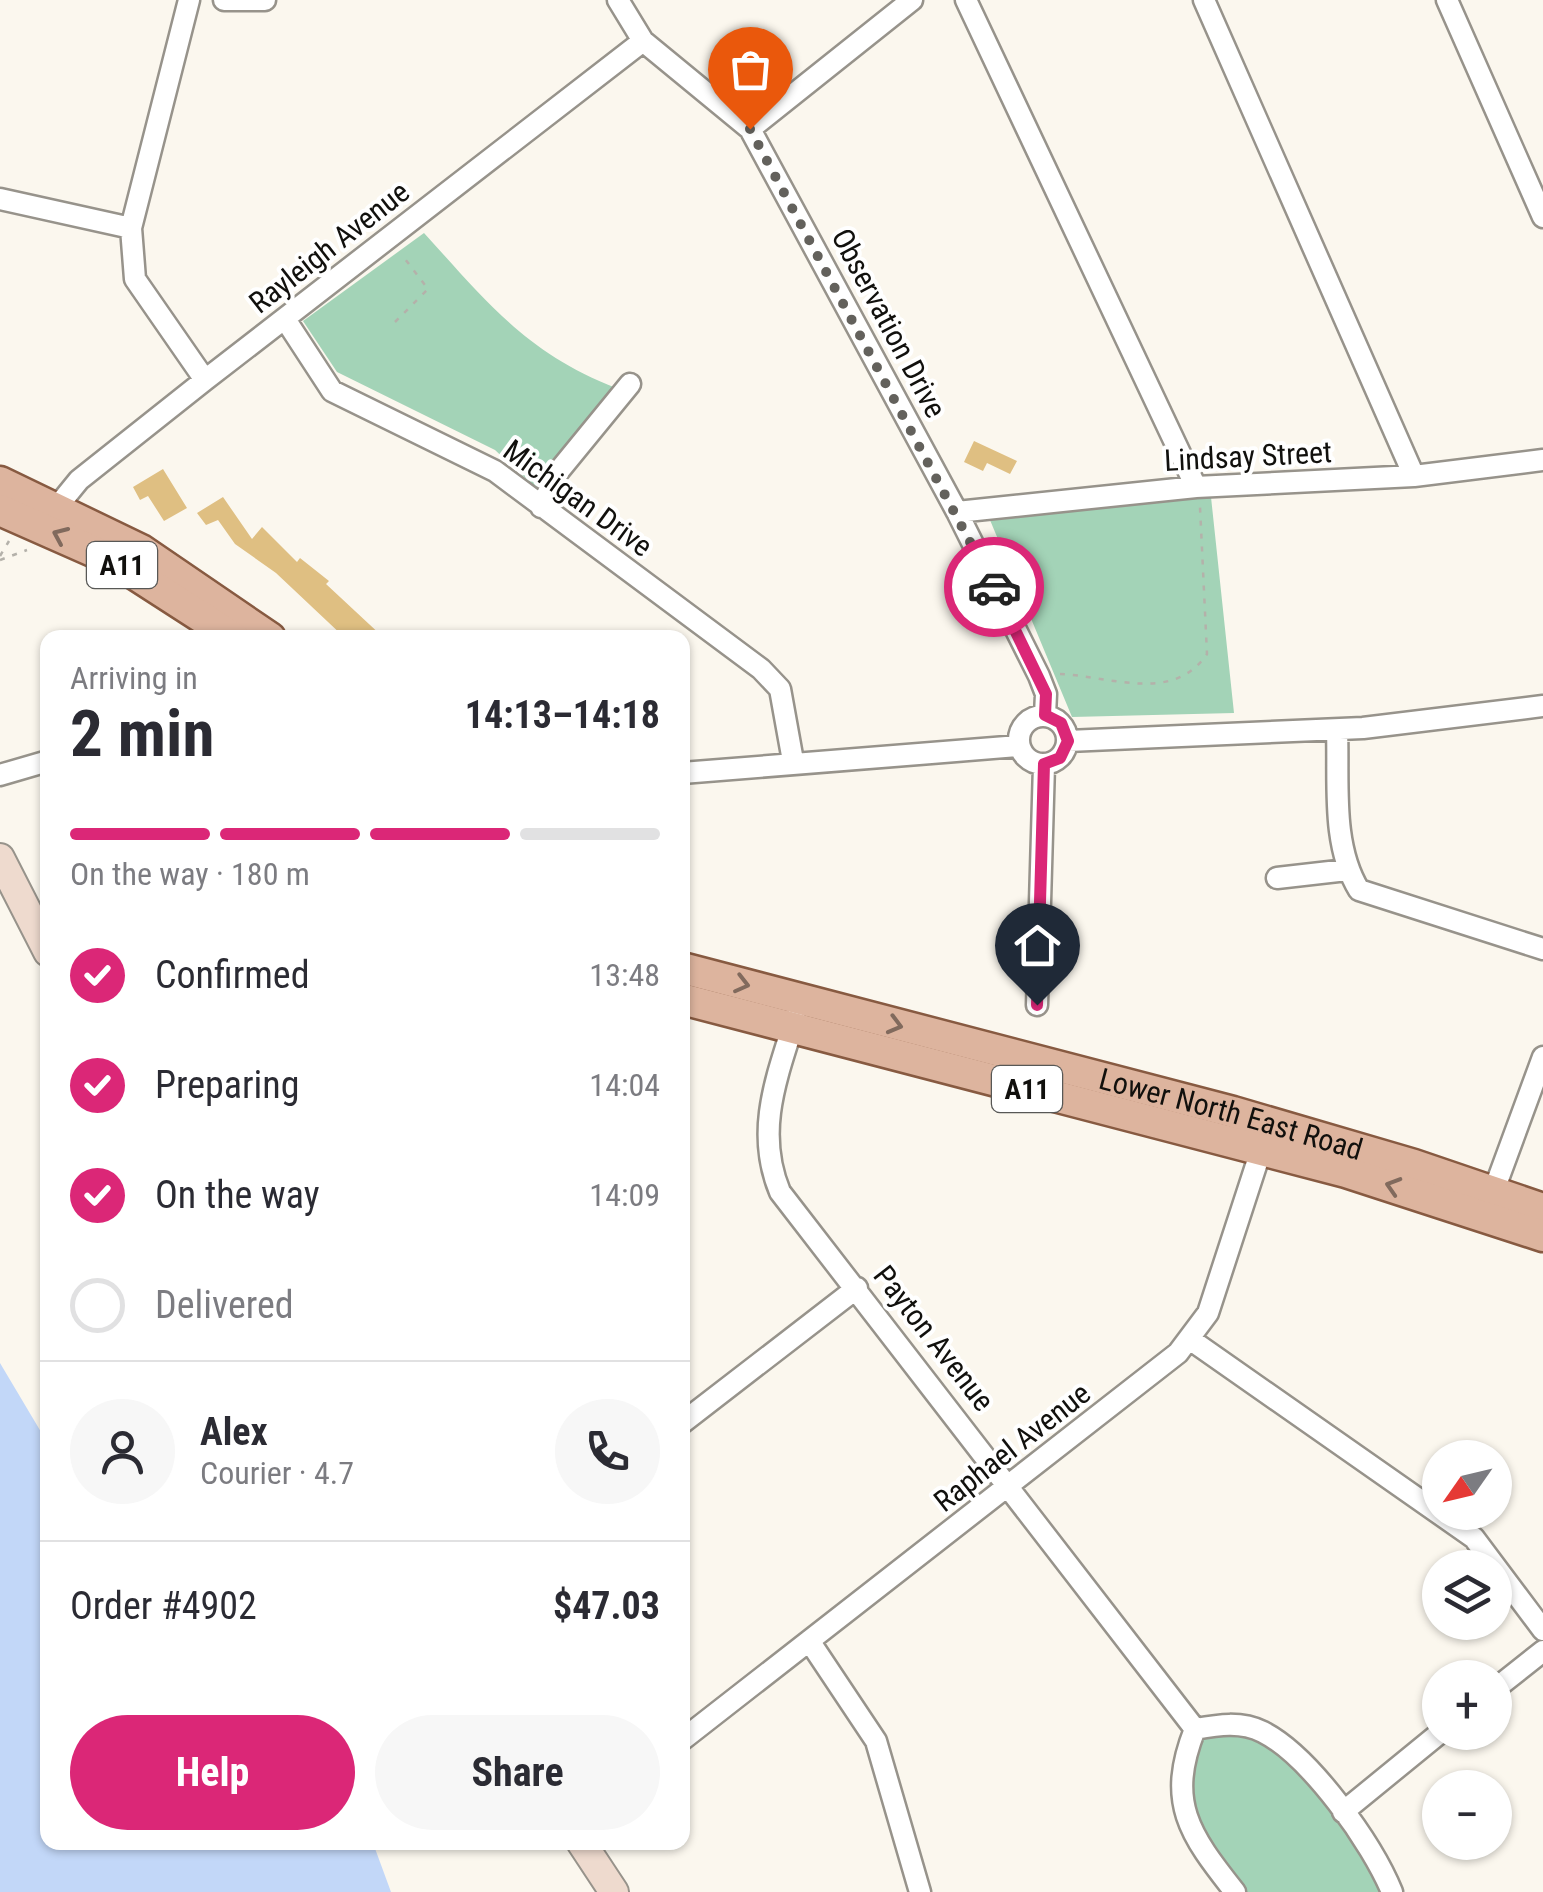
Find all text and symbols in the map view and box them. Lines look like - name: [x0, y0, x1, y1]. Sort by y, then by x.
- pin: [708, 27, 793, 130]
- icon: bag: [723, 42, 778, 97]
- street label: Rayleigh Avenue: [242, 174, 416, 320]
- street label: Observation Drive: [824, 222, 954, 424]
- street label: Michigan Drive: [497, 432, 659, 564]
- street label: Lindsay Street: [1163, 434, 1333, 478]
- one-way arrow: [52, 527, 70, 547]
- courier: [944, 537, 1044, 637]
- road number: A11: [87, 542, 157, 588]
- icon: car: [967, 560, 1022, 615]
- text: Arriving in: [70, 659, 198, 697]
- text: 14:13–14:18: [465, 693, 660, 737]
- text: 2 min: [70, 696, 214, 772]
- text: On the way · 180 m: [70, 855, 310, 893]
- pin: [995, 903, 1080, 1006]
- icon: home: [1010, 918, 1065, 973]
- icon: check: [70, 948, 125, 1003]
- text: Confirmed: [155, 953, 310, 997]
- text: 13:48: [589, 956, 660, 994]
- one-way arrow: [733, 972, 750, 993]
- one-way arrow: [886, 1014, 904, 1035]
- icon: check: [70, 1058, 125, 1113]
- street label: Lower North East Road: [1096, 1060, 1367, 1167]
- text: Preparing: [155, 1063, 300, 1107]
- text: 14:04: [589, 1066, 660, 1104]
- road number: A11: [992, 1066, 1062, 1112]
- icon: check: [70, 1168, 125, 1223]
- text: On the way: [155, 1173, 320, 1217]
- text: 14:09: [589, 1176, 660, 1214]
- one-way arrow: [1385, 1177, 1402, 1198]
- street label: Payton Avenue: [866, 1258, 1002, 1418]
- text: Delivered: [155, 1283, 294, 1327]
- street label: Raphael Avenue: [927, 1375, 1097, 1519]
- button: person: [70, 1399, 175, 1504]
- button: phone: [555, 1399, 660, 1504]
- text: Alex: [200, 1410, 268, 1454]
- north arrow: [1422, 1440, 1512, 1530]
- map controls: [1422, 1440, 1512, 1860]
- text: Courier · 4.7: [200, 1454, 354, 1492]
- button: layers: [1422, 1550, 1512, 1640]
- text: Order #4902: [70, 1584, 257, 1628]
- text: $47.03: [553, 1584, 660, 1628]
- button: +: [1422, 1660, 1512, 1750]
- button: Help: [70, 1715, 355, 1830]
- button: Share: [375, 1715, 660, 1830]
- button: −: [1422, 1770, 1512, 1860]

